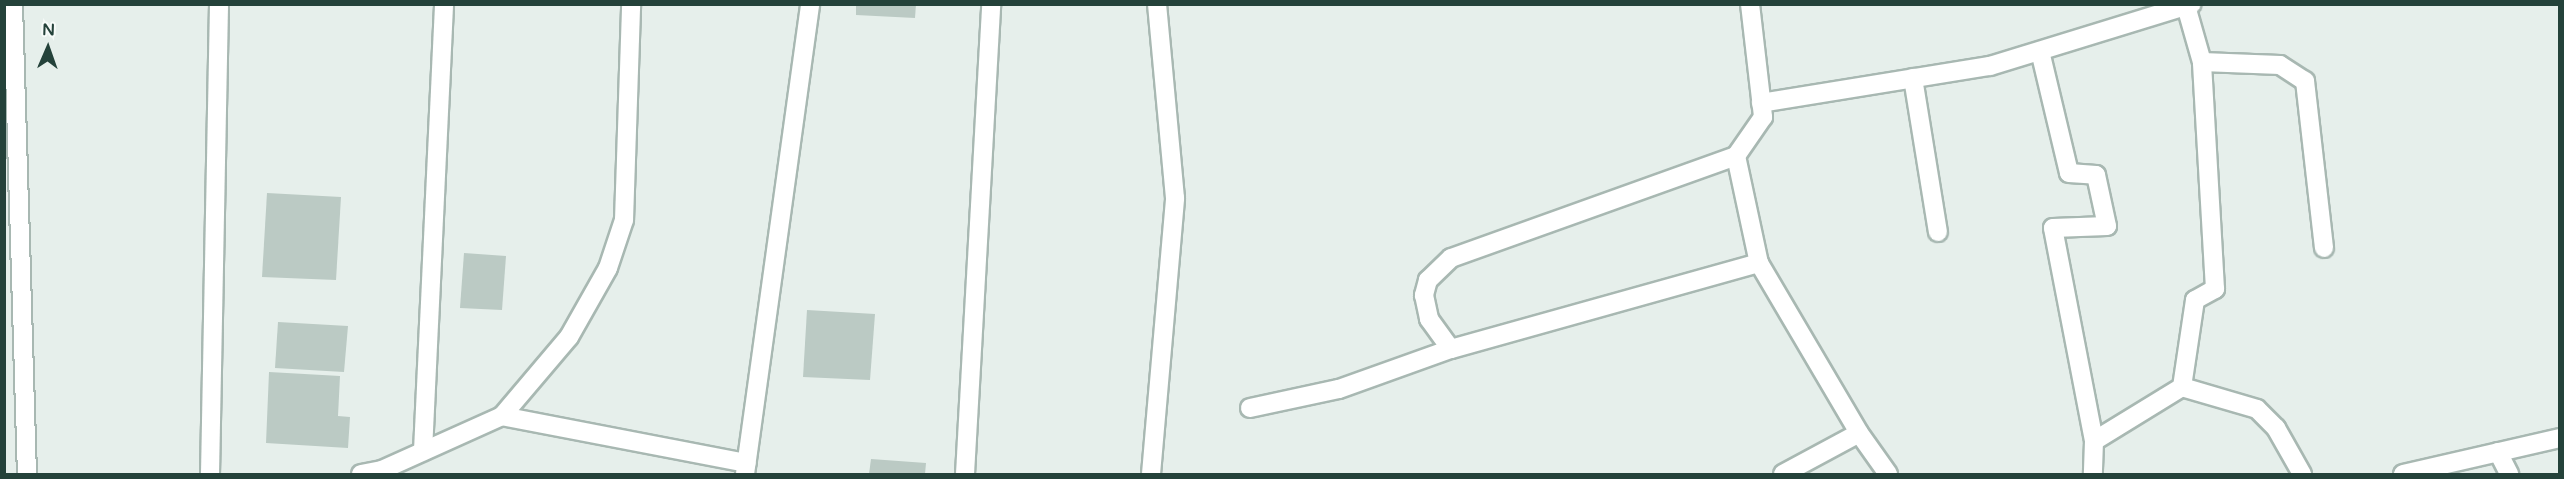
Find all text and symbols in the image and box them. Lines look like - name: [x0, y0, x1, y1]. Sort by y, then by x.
- north arrow: [18, 18, 78, 78]
- text: N: [42, 20, 55, 40]

